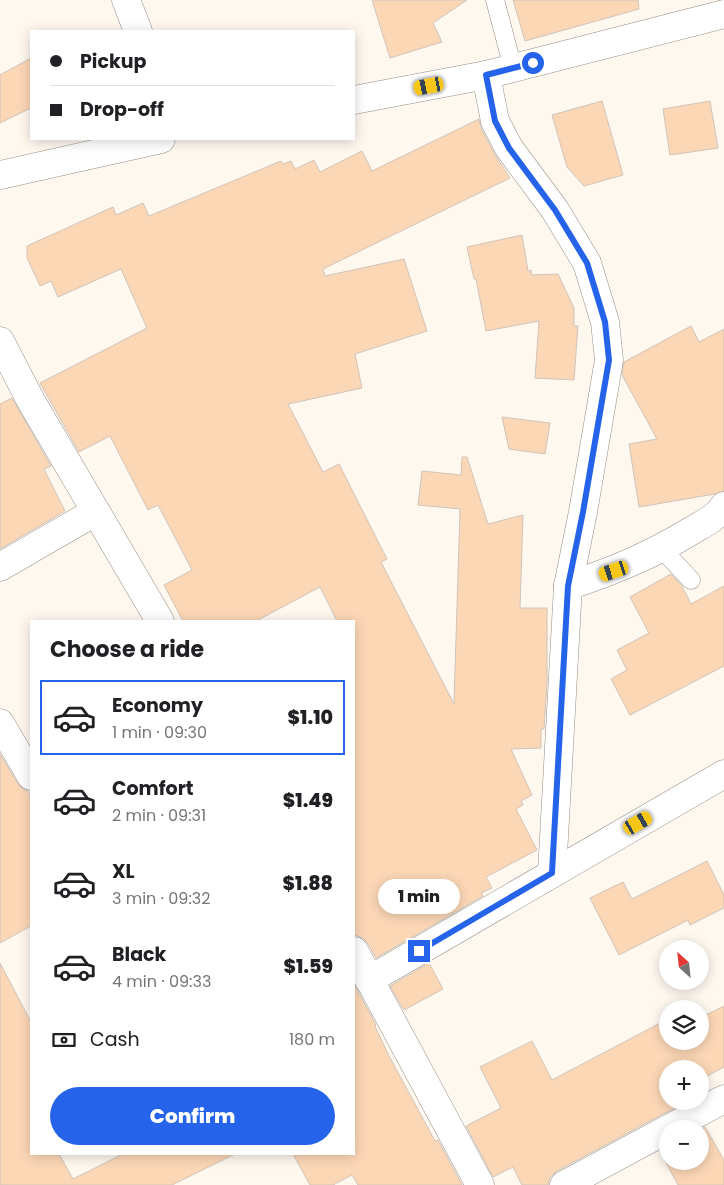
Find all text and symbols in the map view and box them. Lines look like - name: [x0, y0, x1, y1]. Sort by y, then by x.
- text: Pickup: [80, 48, 146, 75]
- route start: [522, 52, 544, 74]
- car: [412, 76, 445, 96]
- text: Drop-off: [80, 96, 164, 123]
- car: [597, 559, 630, 583]
- text: Choose a ride: [50, 634, 204, 665]
- text: Economy: [112, 692, 203, 719]
- icon: car: [52, 695, 97, 740]
- text: $1.10: [288, 704, 333, 731]
- text: 1 min · 09:30: [112, 721, 207, 744]
- text: Comfort: [112, 775, 194, 802]
- icon: car: [52, 778, 97, 823]
- text: $1.49: [283, 787, 333, 814]
- text: 2 min · 09:31: [112, 804, 206, 827]
- car: [621, 809, 654, 837]
- text: XL: [112, 858, 135, 885]
- icon: car: [52, 861, 97, 906]
- text: $1.88: [283, 870, 333, 897]
- callout: 1 min: [378, 878, 460, 914]
- text: 1 min: [398, 885, 440, 908]
- text: 3 min · 09:32: [112, 887, 210, 910]
- route end: [408, 940, 430, 962]
- north arrow: [659, 940, 709, 990]
- map controls: [659, 940, 709, 1170]
- text: Black: [112, 941, 166, 968]
- icon: car: [52, 944, 97, 989]
- text: $1.59: [283, 953, 333, 980]
- text: 4 min · 09:33: [112, 970, 211, 993]
- button: layers: [659, 1000, 709, 1050]
- icon: cash: [50, 1026, 78, 1054]
- text: Cash: [90, 1026, 140, 1053]
- text: 180 m: [289, 1028, 335, 1051]
- button: +: [659, 1060, 709, 1110]
- button: Confirm: [50, 1087, 335, 1145]
- button: −: [659, 1120, 709, 1170]

